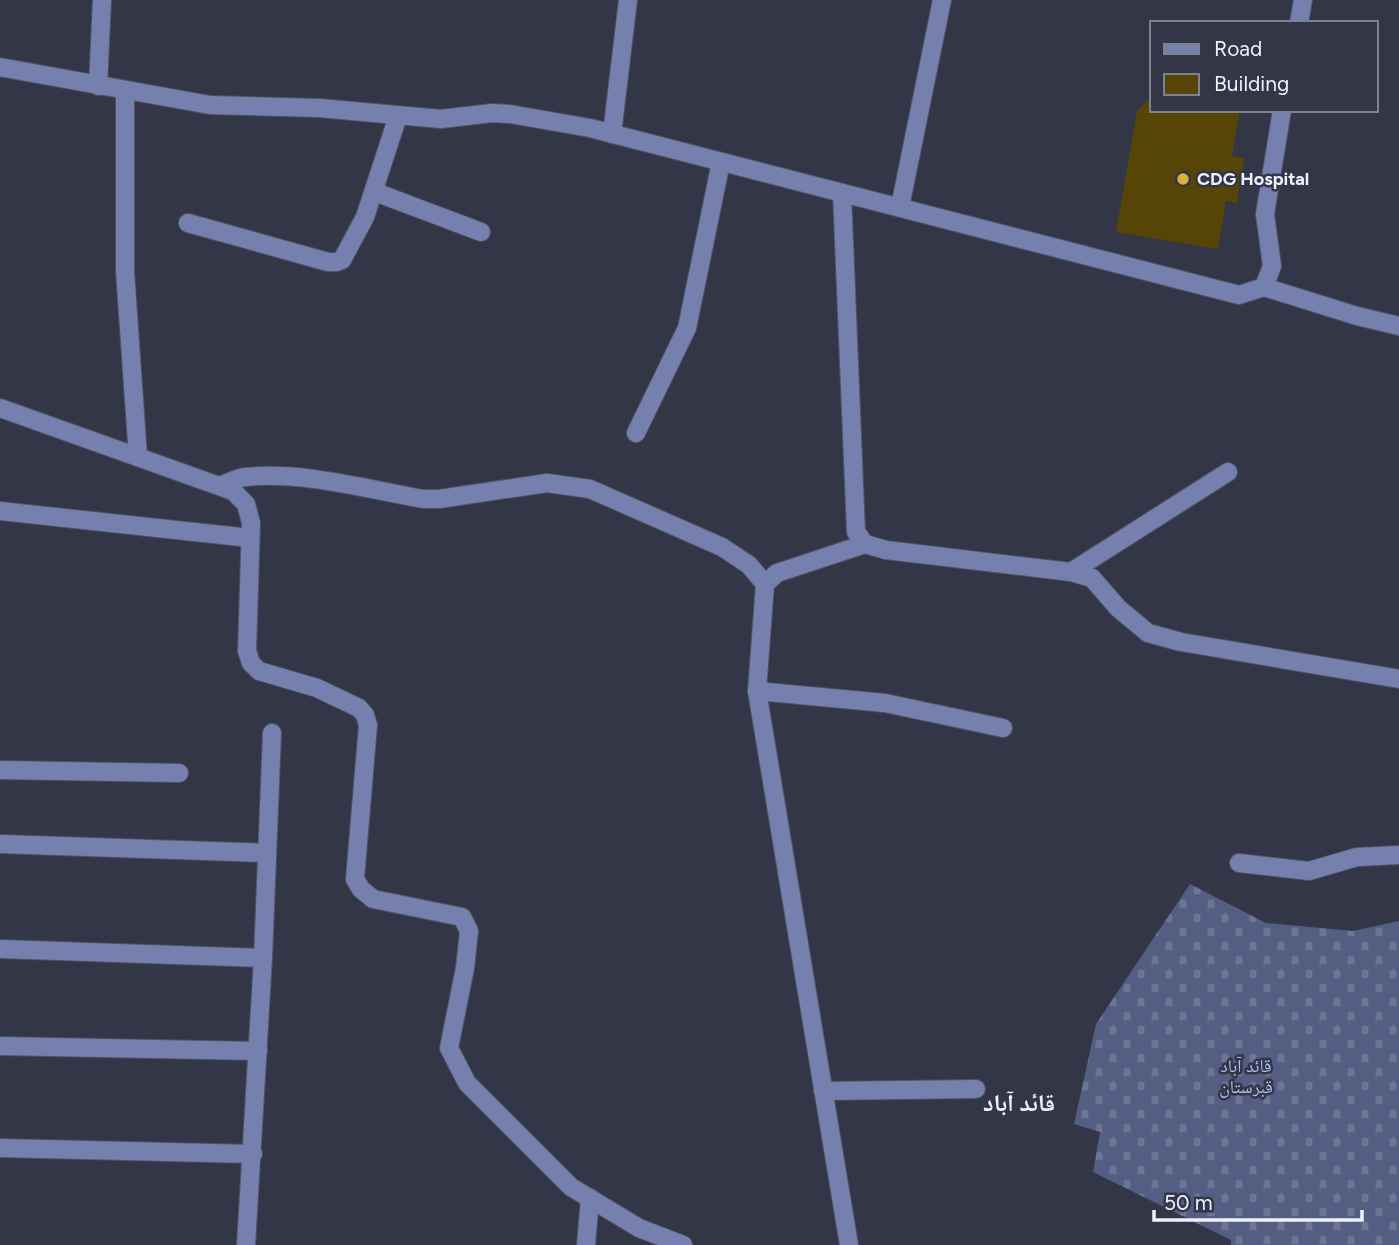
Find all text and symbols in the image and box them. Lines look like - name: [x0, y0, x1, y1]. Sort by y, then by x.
- legend: [1150, 21, 1378, 112]
- text: Road: [1214, 36, 1262, 61]
- text: Building: [1214, 71, 1289, 96]
- place label: CDG Hospital: [1197, 168, 1309, 190]
- marker: CDG Hospital: [1175, 171, 1191, 187]
- park label: قائد آباد قبرستان: [1219, 1055, 1273, 1098]
- district label: قائد آباد: [983, 1088, 1055, 1117]
- scale bar: [1154, 1178, 1362, 1222]
- text: 50 m: [1164, 1190, 1213, 1215]

